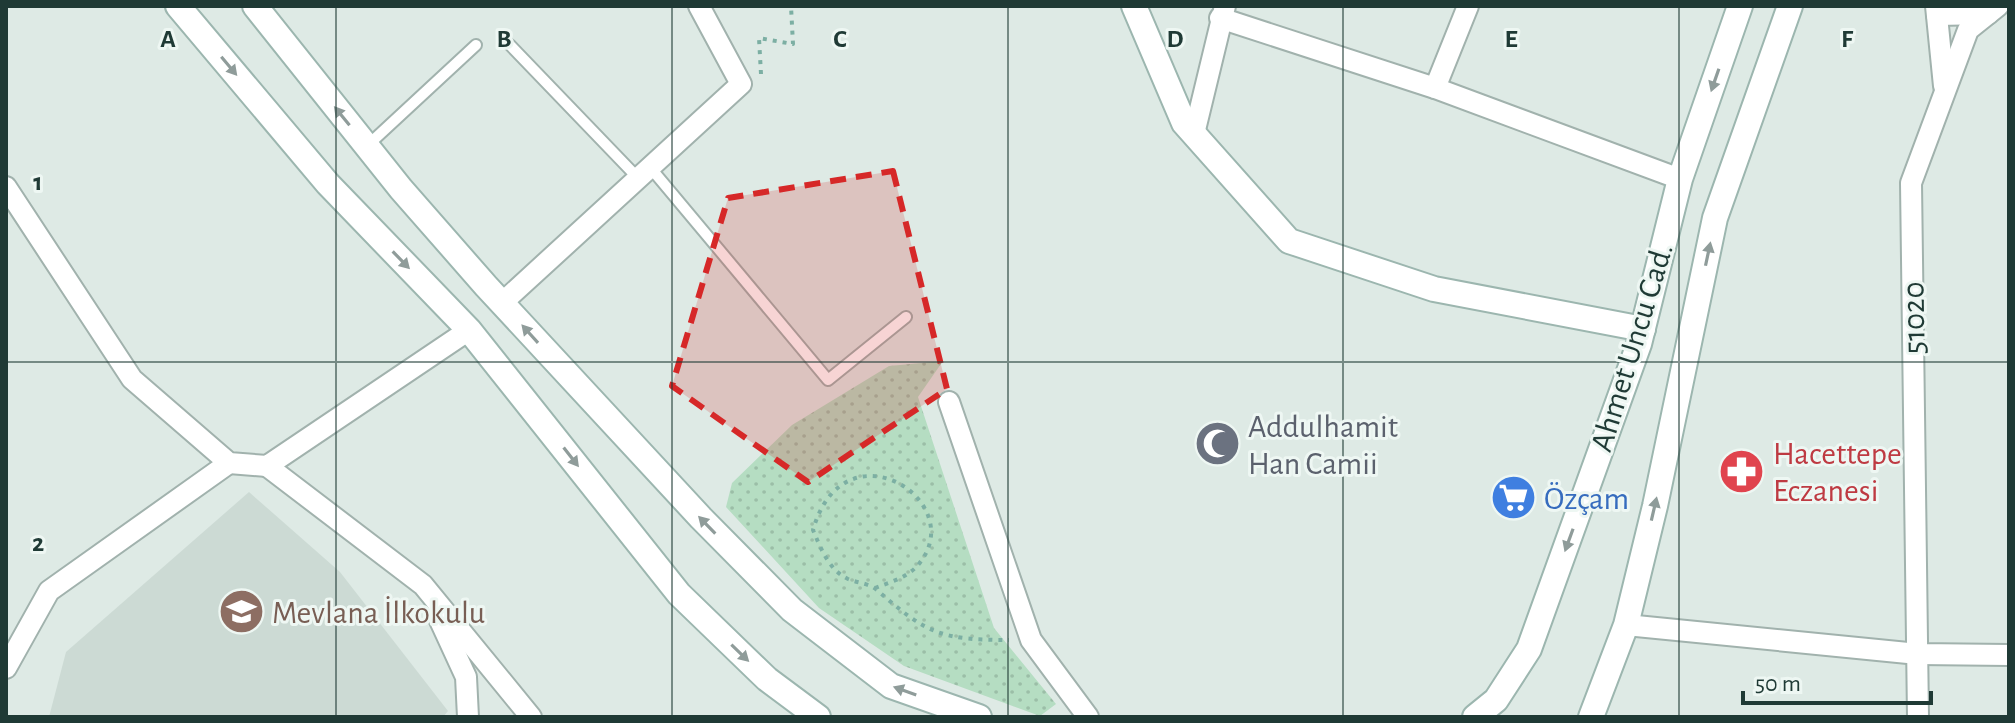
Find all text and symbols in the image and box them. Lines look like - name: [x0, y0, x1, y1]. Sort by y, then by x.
- text: A: [160, 26, 176, 52]
- text: B: [496, 26, 512, 52]
- text: C: [833, 26, 847, 52]
- text: D: [1166, 26, 1184, 52]
- text: E: [1504, 26, 1518, 52]
- text: F: [1841, 26, 1854, 52]
- one-way arrow: [220, 55, 237, 75]
- one-way arrow: [1708, 68, 1720, 92]
- one-way arrow: [334, 107, 351, 127]
- text: 1: [33, 169, 43, 195]
- street label: Ahmet Uncu Cad.: [1585, 239, 1679, 455]
- one-way arrow: [1702, 241, 1715, 266]
- one-way arrow: [392, 250, 410, 269]
- street label: 51020: [1897, 281, 1931, 355]
- one-way arrow: [522, 325, 540, 344]
- place label: Addulhamit Han Camii: [1248, 411, 1398, 480]
- mosque icon: Addulhamit Han Camii: [1193, 420, 1241, 468]
- place label: Hacettepe Eczanesi: [1773, 438, 1902, 507]
- one-way arrow: [562, 447, 578, 467]
- pharmacy icon: Hacettepe Eczanesi: [1718, 447, 1766, 495]
- supermarket icon: Özçam: [1489, 474, 1537, 522]
- place label: Özçam: [1544, 482, 1629, 515]
- one-way arrow: [1649, 496, 1661, 521]
- one-way arrow: [698, 516, 717, 535]
- one-way arrow: [1562, 529, 1574, 553]
- text: 2: [32, 530, 44, 556]
- school or university icon: Mevlana İlkokulu: [217, 588, 265, 636]
- place label: Mevlana İlkokulu: [272, 596, 485, 629]
- one-way arrow: [730, 643, 749, 662]
- scale bar: [1743, 655, 1931, 705]
- text: 50 m: [1755, 672, 1801, 696]
- one-way arrow: [893, 684, 917, 697]

